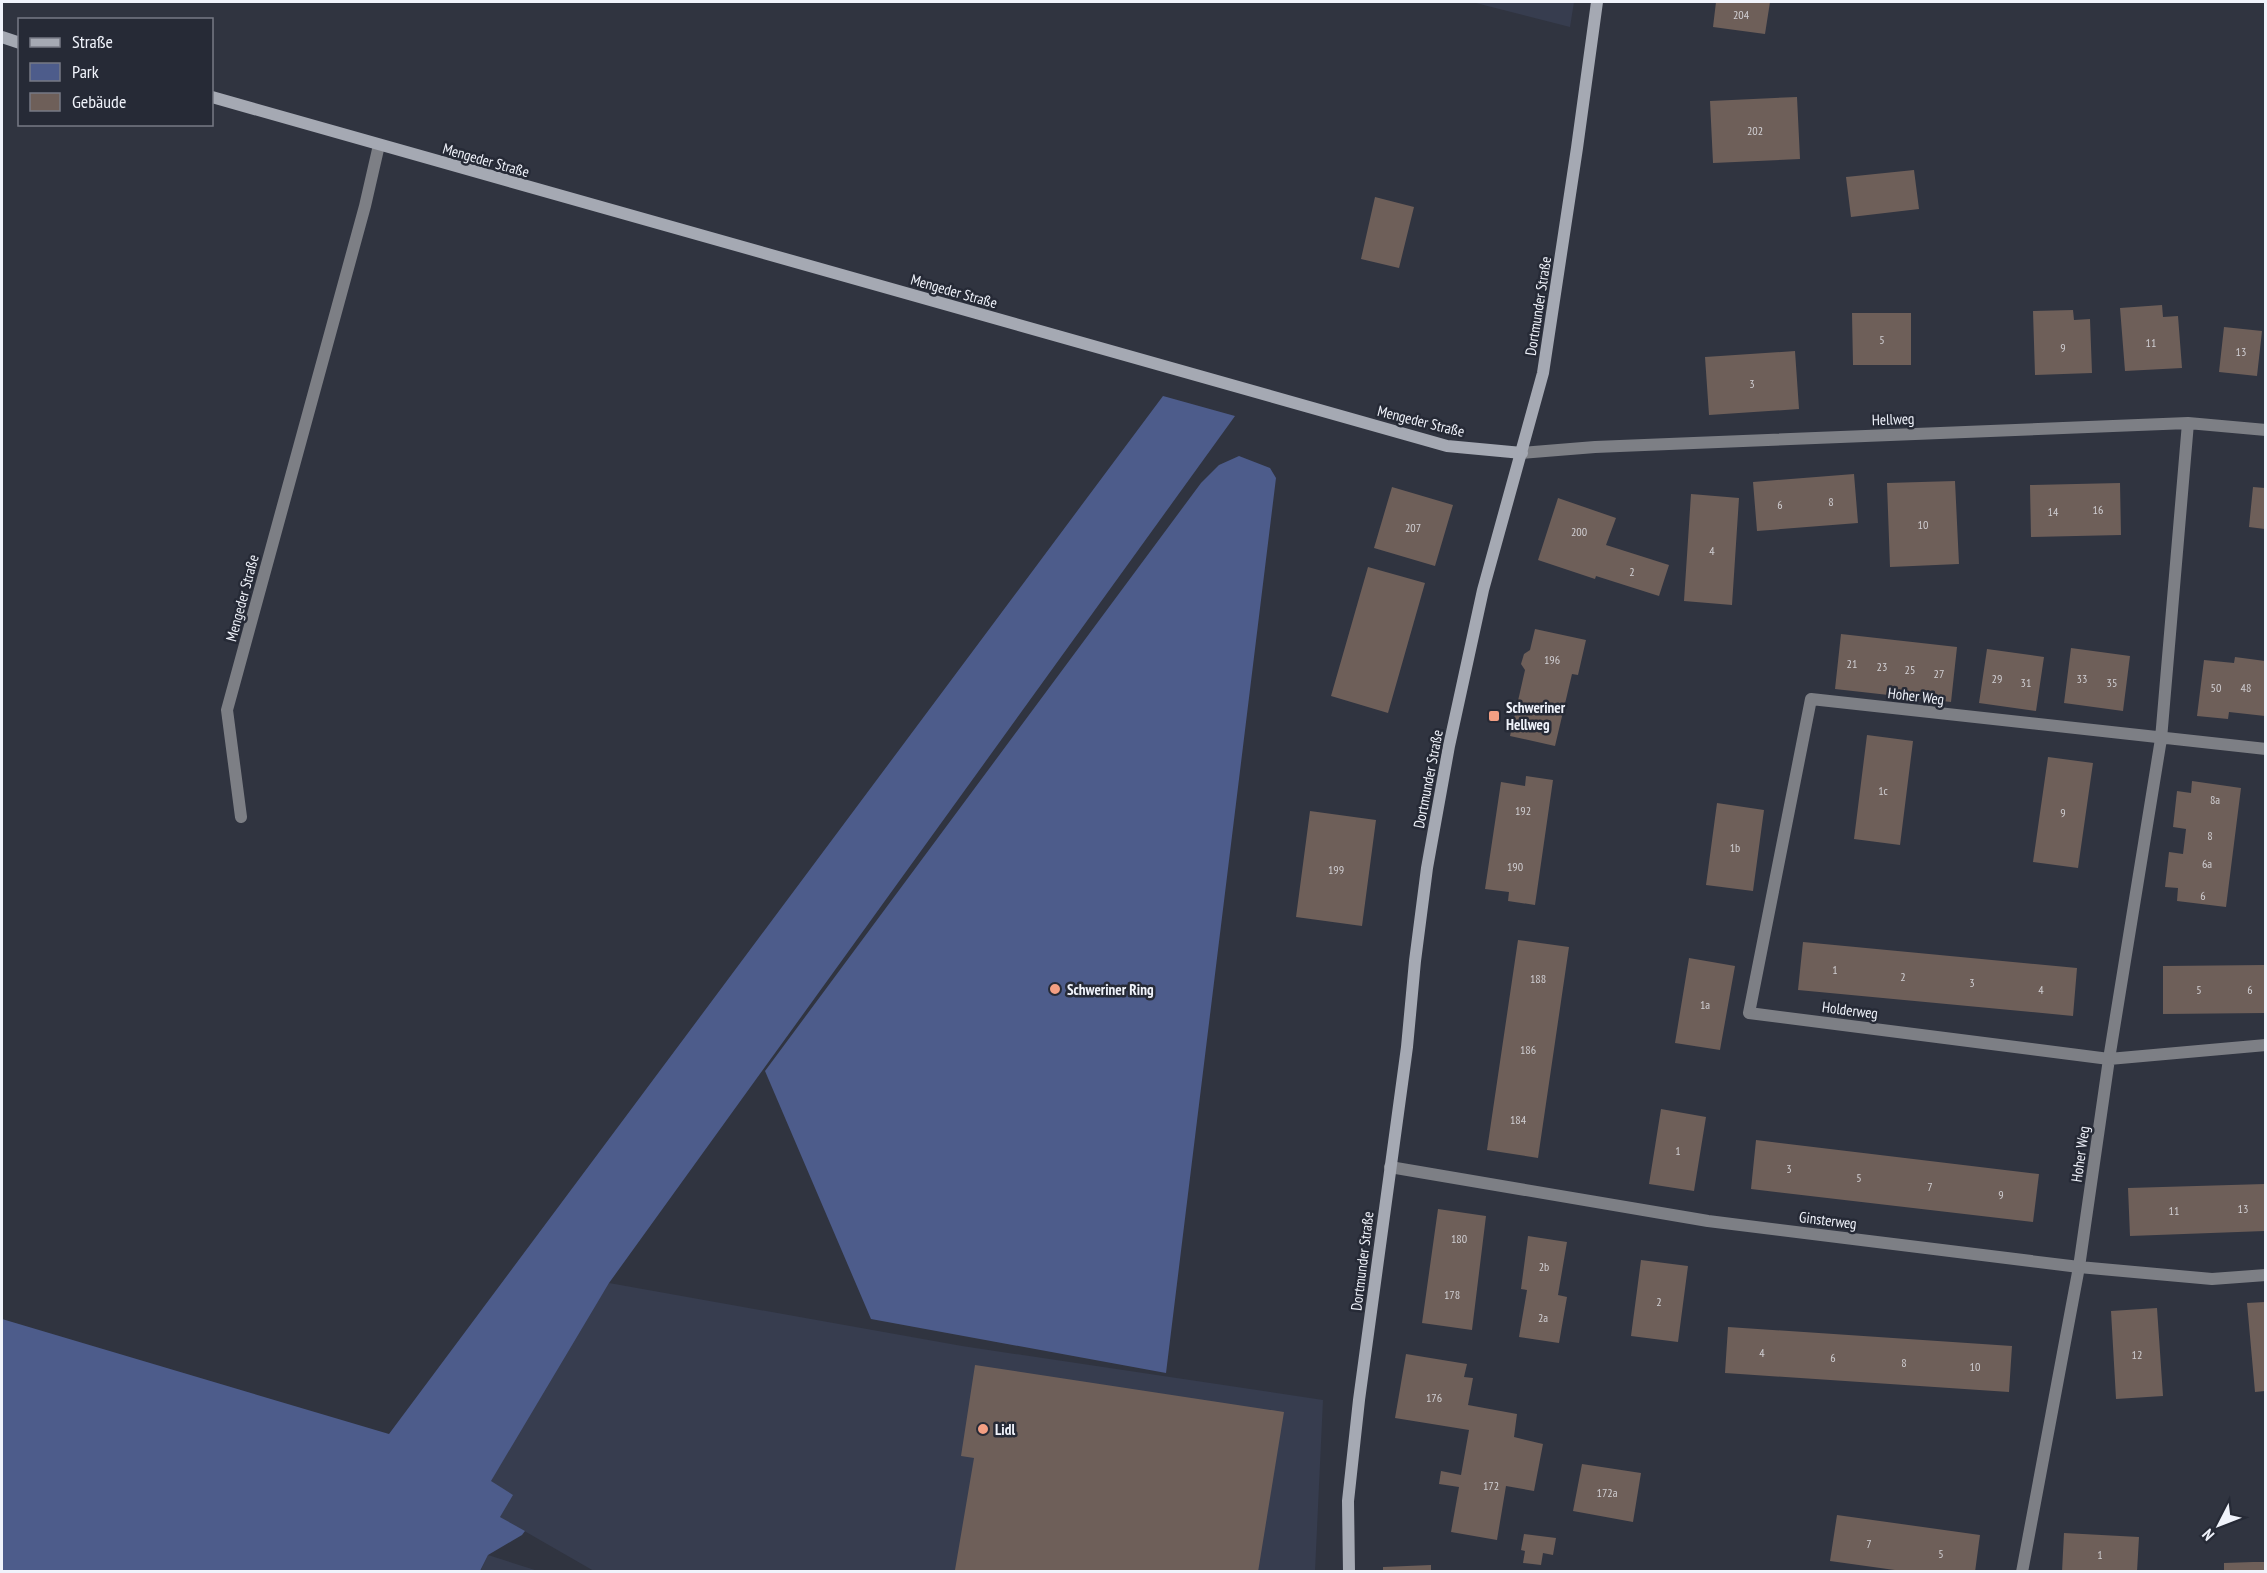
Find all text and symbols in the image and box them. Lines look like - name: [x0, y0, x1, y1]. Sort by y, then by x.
- house number: 204: [1733, 7, 1750, 22]
- legend: [18, 18, 213, 126]
- text: Straße: [72, 30, 113, 53]
- text: Park: [72, 60, 99, 83]
- text: Gebäude: [72, 90, 126, 113]
- house number: 202: [1747, 123, 1763, 138]
- street label: Mengeder Straße: [441, 139, 531, 181]
- street label: Dortmunder Straße: [1521, 255, 1555, 357]
- street label: Mengeder Straße: [909, 270, 999, 312]
- house number: 5: [1879, 332, 1885, 347]
- house number: 11: [2146, 335, 2156, 350]
- house number: 9: [2060, 340, 2066, 355]
- house number: 13: [2236, 344, 2246, 359]
- house number: 3: [1749, 376, 1755, 391]
- street label: Mengeder Straße: [1375, 401, 1467, 441]
- street label: Hellweg: [1871, 409, 1915, 429]
- house number: 8: [1828, 494, 1834, 509]
- house number: 6: [1777, 497, 1783, 512]
- house number: 16: [2093, 502, 2103, 517]
- house number: 14: [2048, 504, 2059, 519]
- house number: 10: [1918, 517, 1928, 532]
- house number: 207: [1405, 520, 1421, 535]
- house number: 200: [1571, 524, 1587, 539]
- house number: 4: [1709, 543, 1715, 558]
- street label: Mengeder Straße: [221, 552, 263, 644]
- house number: 2: [1629, 564, 1635, 579]
- house number: 196: [1544, 652, 1560, 667]
- house number: 21: [1847, 656, 1857, 671]
- house number: 23: [1877, 659, 1887, 674]
- house number: 25: [1905, 662, 1915, 677]
- house number: 27: [1934, 666, 1944, 681]
- house number: 29: [1992, 671, 2002, 686]
- house number: 33: [2077, 671, 2087, 686]
- house number: 31: [2021, 675, 2031, 690]
- house number: 35: [2107, 675, 2117, 690]
- house number: 50: [2211, 680, 2221, 695]
- house number: 48: [2241, 680, 2251, 695]
- street label: Hoher Weg: [1887, 683, 1945, 709]
- place label: Schweriner Hellweg: [1506, 698, 1566, 734]
- marker: Schweriner Hellweg: [1487, 709, 1501, 723]
- street label: Dortmunder Straße: [1409, 728, 1447, 830]
- house number: 1c: [1878, 783, 1889, 798]
- house number: 8a: [2210, 792, 2220, 807]
- house number: 192: [1515, 803, 1531, 818]
- house number: 9: [2060, 805, 2066, 820]
- house number: 8: [2207, 828, 2213, 843]
- house number: 1b: [1730, 840, 1740, 855]
- house number: 6a: [2202, 856, 2212, 871]
- house number: 190: [1507, 859, 1523, 874]
- house number: 199: [1328, 862, 1344, 877]
- house number: 6: [2200, 888, 2206, 903]
- house number: 1: [1832, 962, 1838, 977]
- house number: 2: [1900, 969, 1906, 984]
- house number: 188: [1530, 971, 1546, 986]
- house number: 3: [1969, 975, 1975, 990]
- place label: Schweriner Ring: [1067, 980, 1154, 999]
- marker: Schweriner Ring: [1048, 982, 1062, 996]
- house number: 4: [2038, 982, 2044, 997]
- house number: 5: [2196, 982, 2202, 997]
- house number: 6: [2247, 982, 2253, 997]
- house number: 1a: [1700, 997, 1710, 1012]
- street label: Holderweg: [1821, 997, 1879, 1023]
- house number: 186: [1520, 1042, 1536, 1057]
- house number: 184: [1510, 1112, 1527, 1127]
- street label: Hoher Weg: [2067, 1125, 2093, 1183]
- house number: 1: [1675, 1143, 1681, 1158]
- house number: 3: [1786, 1161, 1792, 1176]
- house number: 5: [1856, 1170, 1862, 1185]
- house number: 7: [1927, 1179, 1933, 1194]
- house number: 9: [1998, 1187, 2004, 1202]
- house number: 13: [2238, 1201, 2248, 1216]
- house number: 11: [2169, 1203, 2179, 1218]
- street label: Ginsterweg: [1798, 1207, 1858, 1233]
- street label: Dortmunder Straße: [1346, 1210, 1378, 1312]
- house number: 180: [1451, 1231, 1467, 1246]
- house number: 2b: [1539, 1259, 1549, 1274]
- house number: 178: [1444, 1287, 1460, 1302]
- house number: 2: [1656, 1294, 1662, 1309]
- house number: 2a: [1538, 1310, 1548, 1325]
- house number: 4: [1759, 1345, 1765, 1360]
- house number: 12: [2132, 1347, 2142, 1362]
- house number: 6: [1830, 1350, 1836, 1365]
- house number: 8: [1901, 1355, 1907, 1370]
- house number: 10: [1970, 1359, 1980, 1374]
- house number: 176: [1426, 1390, 1442, 1405]
- place label: Lidl: [995, 1420, 1015, 1439]
- marker: Lidl: [976, 1422, 990, 1436]
- house number: 172: [1483, 1478, 1499, 1493]
- house number: 172a: [1596, 1485, 1618, 1500]
- north arrow: [2189, 1495, 2249, 1555]
- text: N: [2198, 1525, 2218, 1545]
- house number: 7: [1866, 1536, 1872, 1551]
- house number: 5: [1938, 1546, 1944, 1561]
- house number: 1: [2097, 1547, 2103, 1562]

